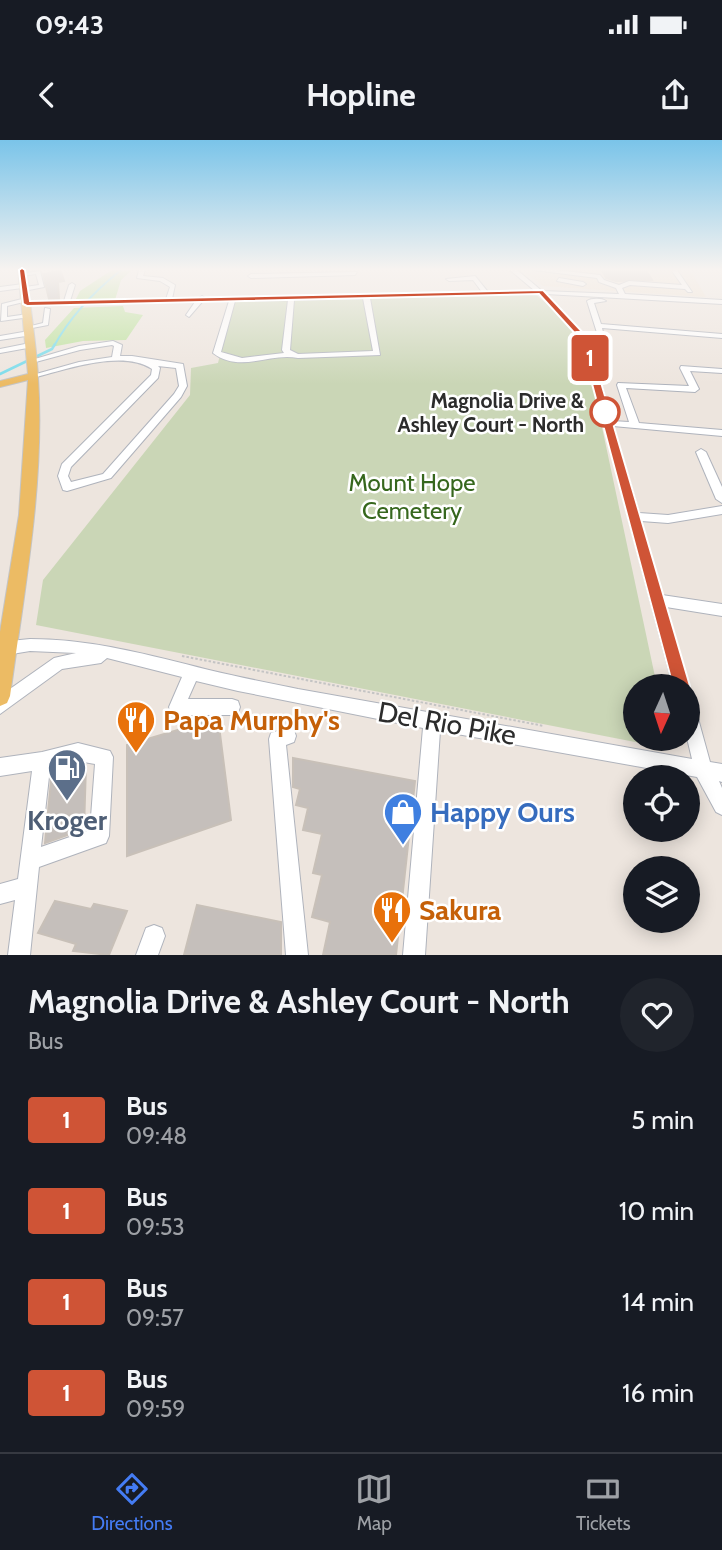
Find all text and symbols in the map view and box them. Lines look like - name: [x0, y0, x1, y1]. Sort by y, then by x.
- text: 09:43: [35, 9, 104, 41]
- text: Hopline: [306, 75, 416, 114]
- icon: back: [28, 76, 66, 114]
- icon: share: [656, 76, 694, 114]
- line badge: 1: [567, 335, 613, 381]
- text: 1: [586, 343, 594, 372]
- place label: Magnolia Drive & Ashley Court - North: [398, 388, 585, 437]
- marker: Magnolia Drive & Ashley Court - North: [590, 397, 620, 427]
- park label: Mount Hope Cemetery: [348, 468, 476, 525]
- north arrow: [623, 674, 700, 751]
- map controls: [623, 674, 700, 933]
- street label: Del Rio Pike: [375, 694, 519, 752]
- restaurant icon: Papa Murphy's: [115, 699, 157, 754]
- place label: Papa Murphy's: [163, 703, 340, 737]
- fuel station icon: Kroger: [46, 747, 88, 802]
- button: locate: [623, 765, 700, 842]
- shop icon: Happy Ours: [382, 791, 424, 846]
- place label: Happy Ours: [430, 795, 575, 829]
- place label: Kroger: [27, 803, 108, 837]
- button: layers: [623, 856, 700, 933]
- restaurant icon: Sakura: [371, 889, 413, 944]
- place label: Sakura: [419, 893, 501, 927]
- button: heart: [620, 978, 694, 1052]
- text: Magnolia Drive & Ashley Court - North: [28, 981, 570, 1021]
- text: Bus: [28, 1027, 63, 1055]
- text: Bus: [126, 1090, 167, 1122]
- text: 5 min: [631, 1104, 694, 1136]
- text: 1: [62, 1105, 71, 1134]
- text: 09:48: [126, 1122, 187, 1150]
- text: Bus: [126, 1181, 167, 1213]
- text: 10 min: [619, 1195, 694, 1227]
- text: 1: [62, 1196, 71, 1225]
- text: 09:53: [126, 1213, 185, 1241]
- text: Bus: [126, 1272, 167, 1304]
- text: 14 min: [622, 1286, 694, 1318]
- text: 1: [62, 1287, 71, 1316]
- text: 09:57: [126, 1304, 184, 1332]
- text: Bus: [126, 1363, 167, 1395]
- text: 16 min: [622, 1377, 694, 1409]
- text: 1: [62, 1378, 71, 1407]
- text: 09:59: [126, 1395, 185, 1423]
- tab: Directions: [91, 1470, 173, 1535]
- tab: Map: [355, 1470, 393, 1535]
- tab: Tickets: [576, 1470, 631, 1535]

